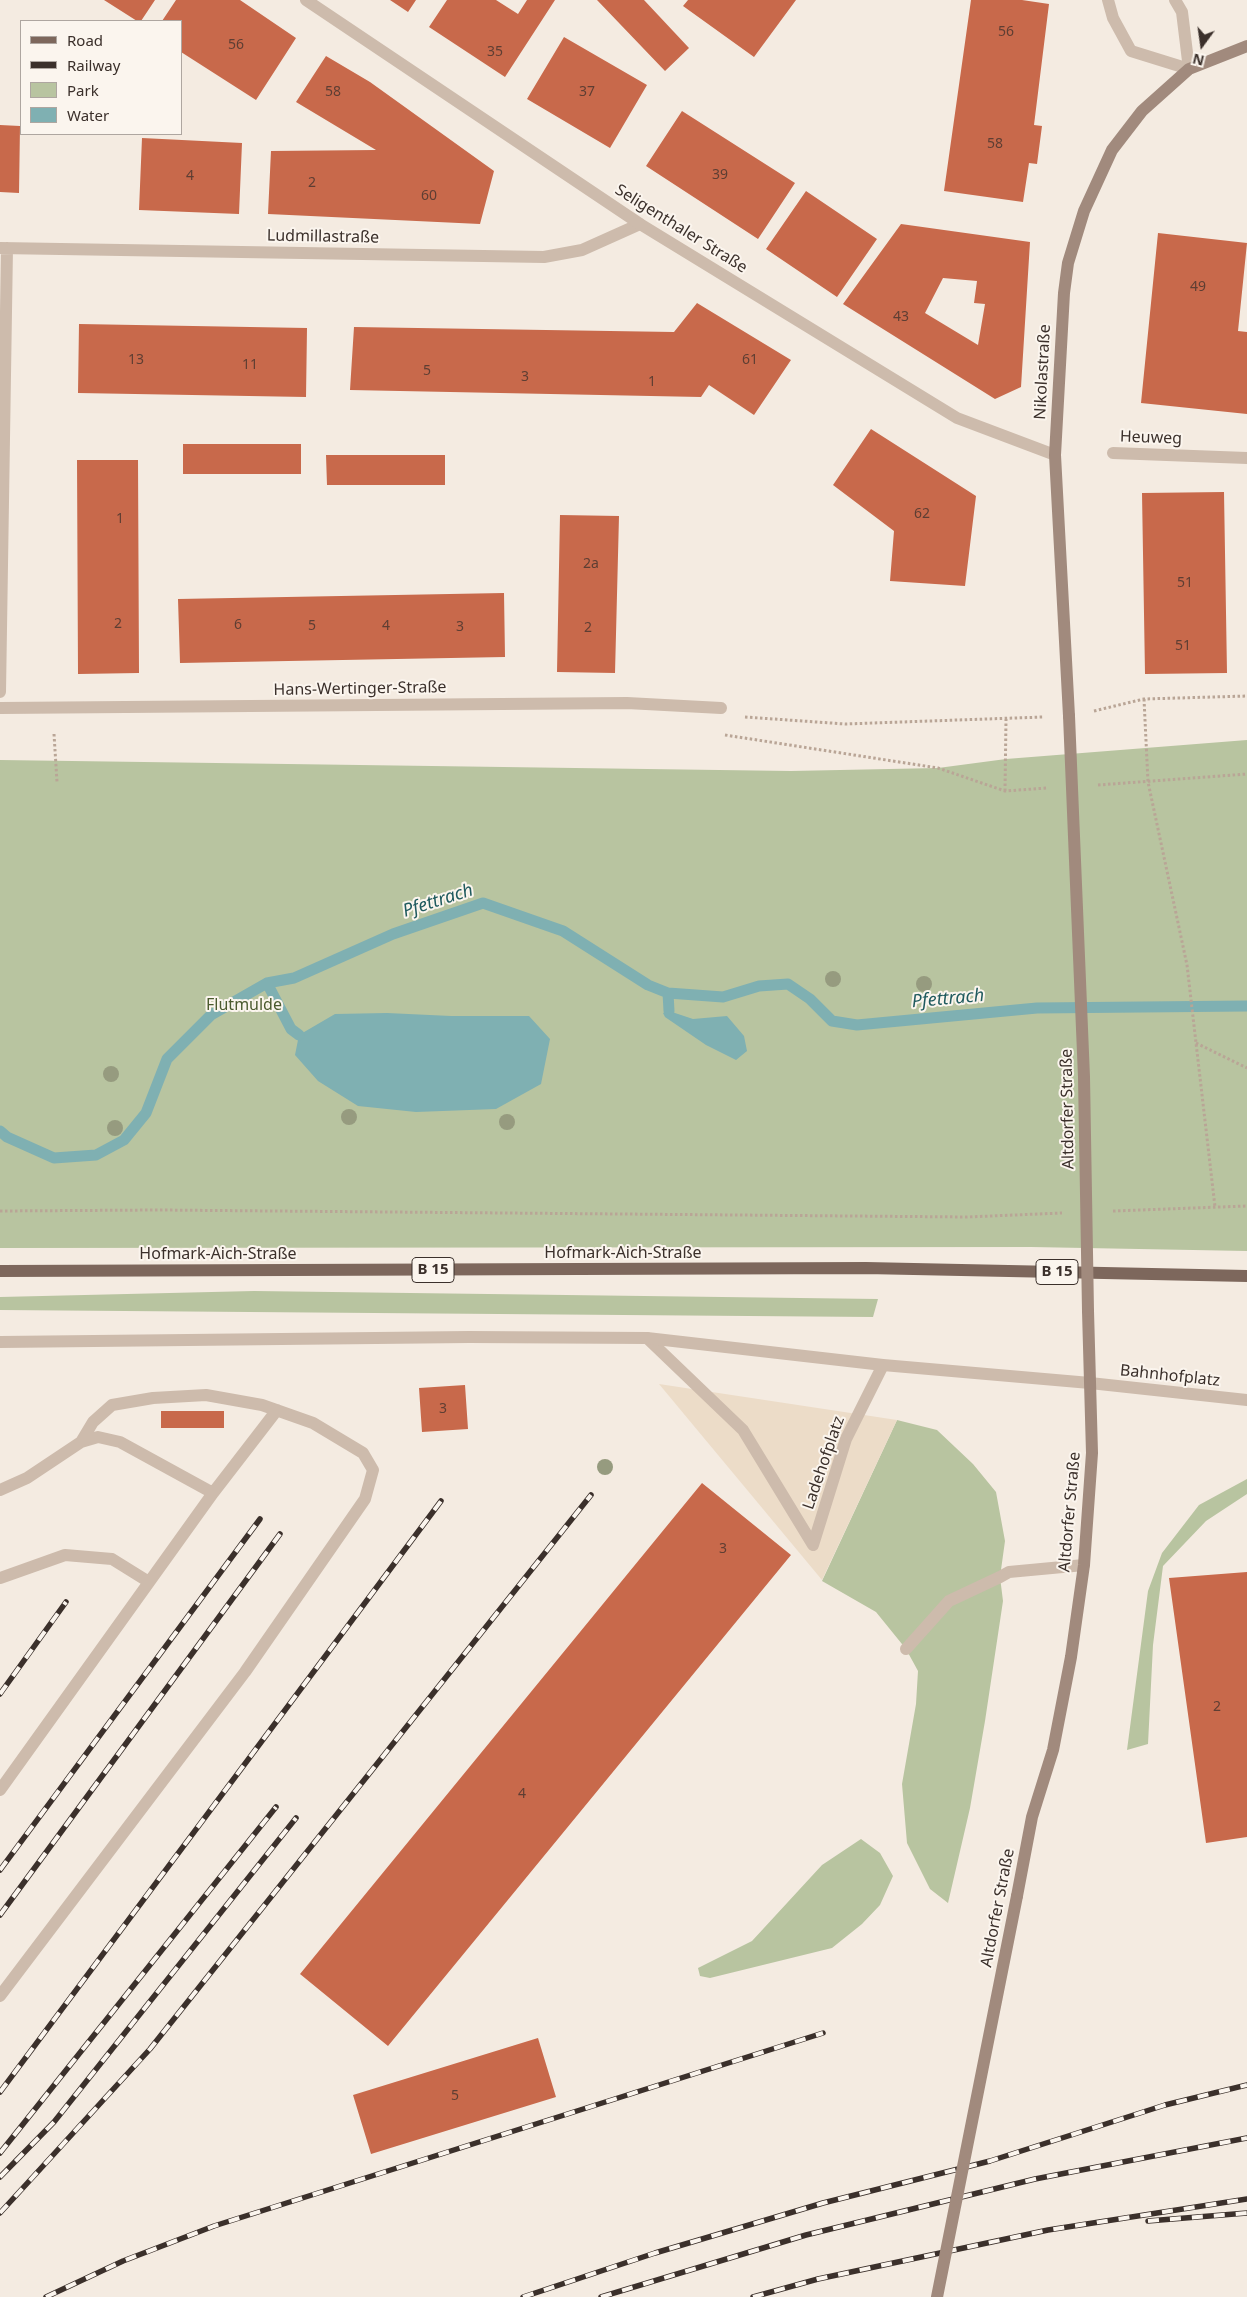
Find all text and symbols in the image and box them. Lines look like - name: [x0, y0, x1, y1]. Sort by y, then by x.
- legend: [20, 20, 182, 135]
- north arrow: [1177, 20, 1227, 70]
- house number: 56: [998, 24, 1014, 40]
- text: Road: [67, 30, 103, 50]
- house number: 56: [228, 37, 244, 53]
- house number: 35: [487, 44, 503, 60]
- text: N: [1190, 49, 1206, 71]
- text: Railway: [67, 55, 120, 75]
- text: Park: [67, 80, 99, 100]
- house number: 58: [325, 84, 341, 100]
- house number: 37: [579, 84, 595, 100]
- text: Water: [67, 105, 109, 125]
- house number: 58: [987, 136, 1003, 152]
- house number: 39: [712, 167, 728, 183]
- house number: 4: [186, 168, 194, 184]
- house number: 2: [308, 175, 316, 191]
- street label: Seligenthaler Straße: [611, 181, 751, 277]
- house number: 60: [421, 188, 437, 204]
- street label: Ludmillastraße: [267, 226, 379, 248]
- house number: 49: [1190, 279, 1206, 295]
- house number: 43: [893, 309, 909, 325]
- street label: Nikolastraße: [1031, 324, 1055, 420]
- house number: 13: [128, 352, 144, 368]
- house number: 61: [742, 352, 758, 368]
- house number: 11: [242, 357, 258, 373]
- house number: 5: [423, 363, 431, 379]
- house number: 3: [521, 369, 529, 385]
- house number: 1: [648, 374, 656, 390]
- street label: Heuweg: [1120, 427, 1182, 449]
- house number: 62: [914, 506, 930, 522]
- house number: 1: [116, 511, 124, 527]
- house number: 2a: [583, 556, 599, 572]
- house number: 51: [1177, 575, 1193, 591]
- house number: 2: [114, 616, 122, 632]
- house number: 6: [234, 617, 242, 633]
- house number: 5: [308, 618, 316, 634]
- house number: 4: [382, 618, 390, 634]
- house number: 3: [456, 619, 464, 635]
- house number: 2: [584, 620, 592, 636]
- house number: 51: [1175, 638, 1191, 654]
- street label: Hans-Wertinger-Straße: [273, 678, 447, 700]
- water label: Pfettrach: [400, 880, 476, 922]
- water label: Pfettrach: [911, 985, 985, 1013]
- park label: Flutmulde: [206, 995, 282, 1015]
- street label: Altdorfer Straße: [1057, 1049, 1079, 1169]
- street label: Hofmark-Aich-Straße: [544, 1243, 702, 1263]
- street label: Hofmark-Aich-Straße: [139, 1244, 297, 1264]
- road number: B 15: [412, 1258, 454, 1282]
- road number: B 15: [1036, 1260, 1078, 1284]
- street label: Bahnhofplatz: [1119, 1361, 1221, 1391]
- house number: 3: [439, 1401, 447, 1417]
- street label: Ladehofplatz: [799, 1414, 849, 1512]
- street label: Altdorfer Straße: [1055, 1451, 1085, 1573]
- house number: 3: [719, 1541, 727, 1557]
- house number: 2: [1213, 1699, 1221, 1715]
- house number: 4: [518, 1786, 526, 1802]
- street label: Altdorfer Straße: [977, 1847, 1019, 1969]
- house number: 5: [451, 2088, 459, 2104]

